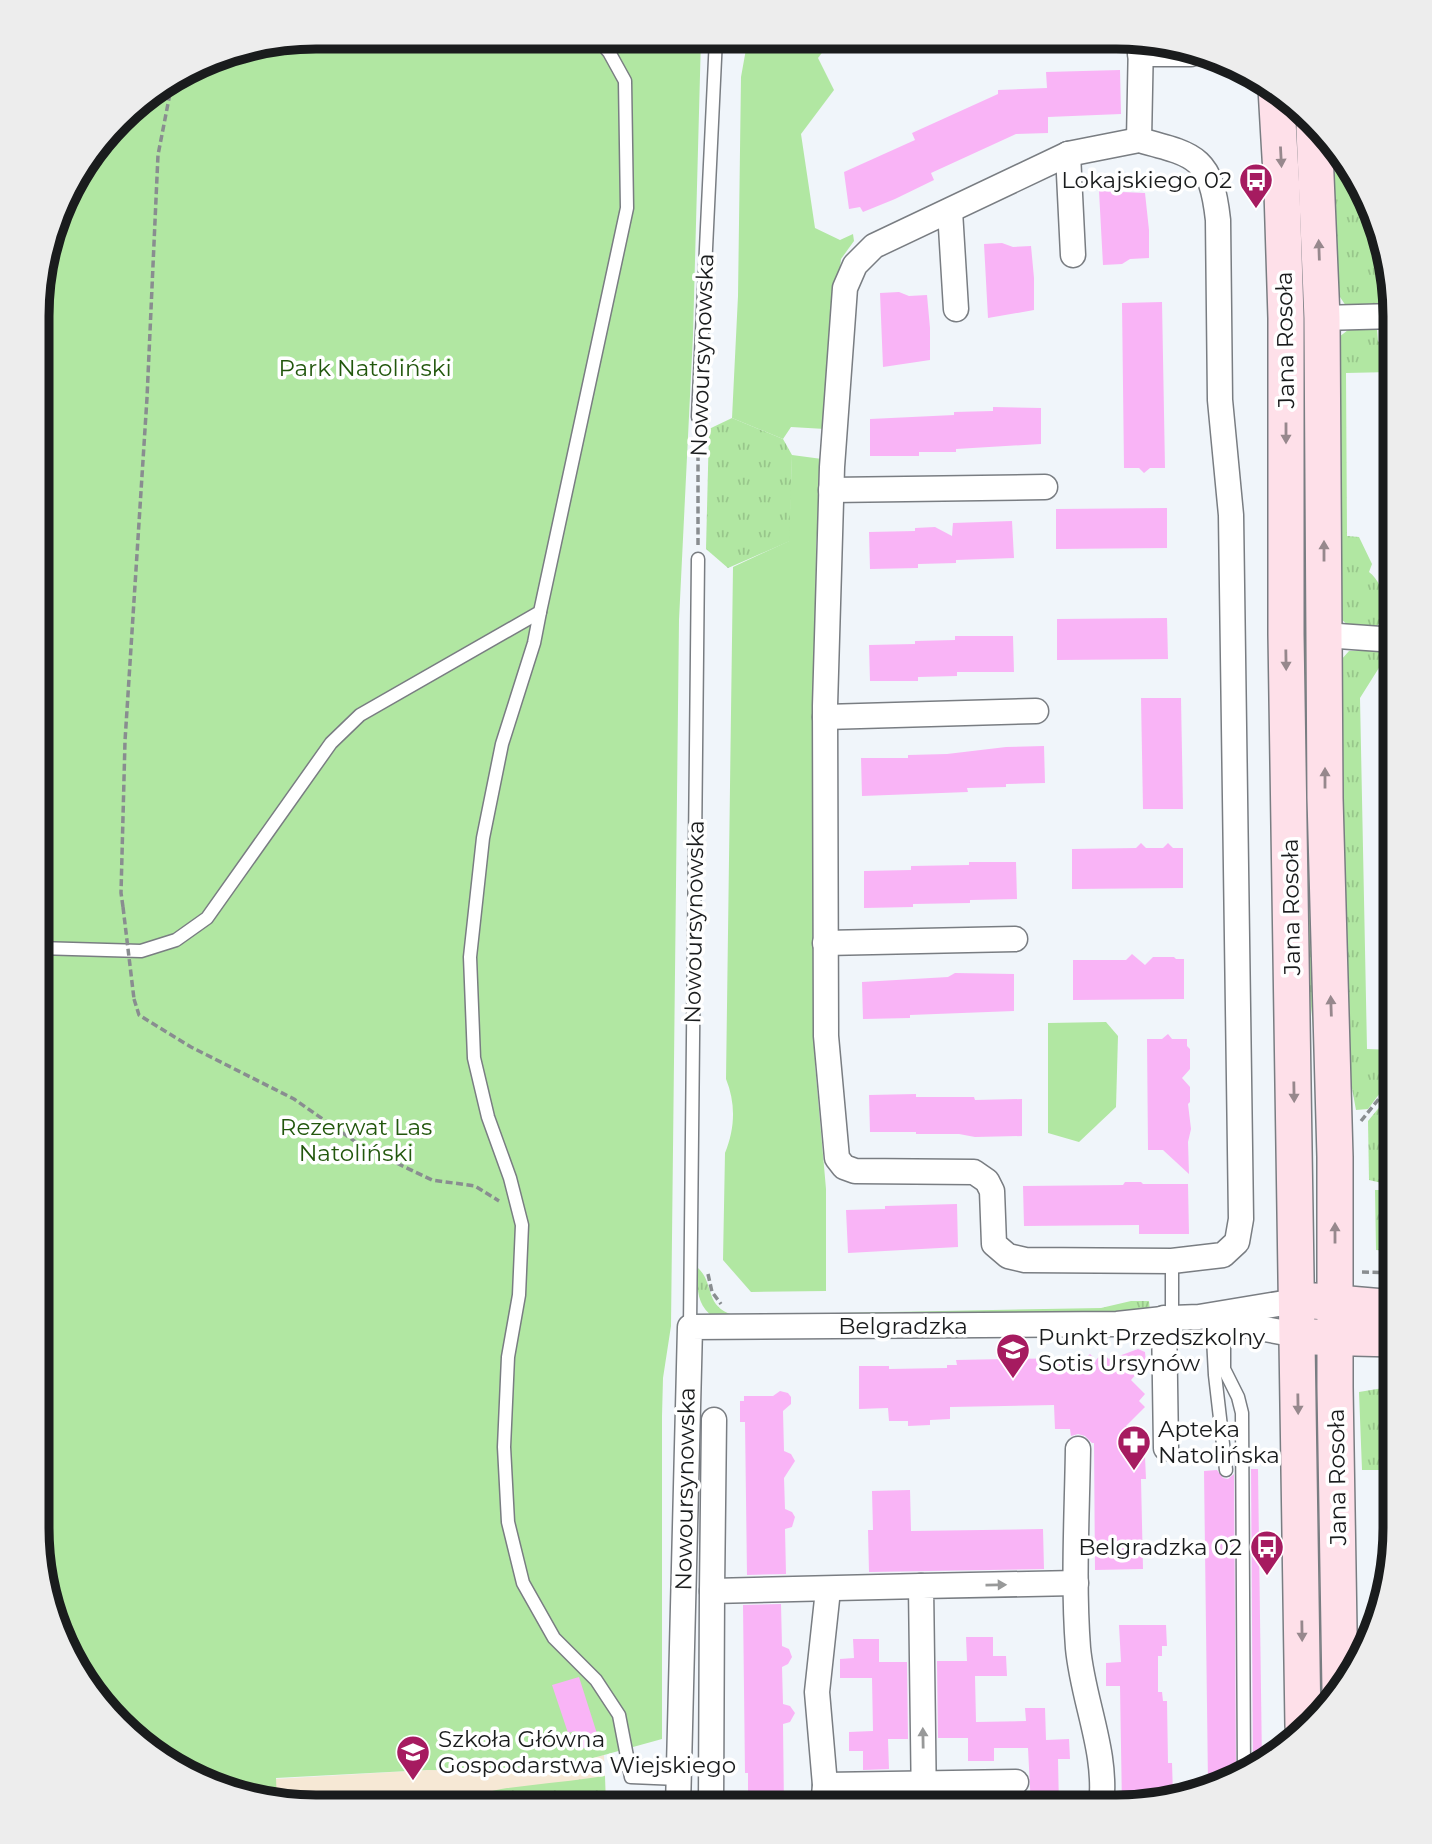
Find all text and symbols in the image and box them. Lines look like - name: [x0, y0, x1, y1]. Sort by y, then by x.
- one-way arrow: [1275, 146, 1286, 168]
- bus stop icon: Lokajskiego 02: [1237, 161, 1275, 210]
- place label: Lokajskiego 02: [1061, 166, 1232, 194]
- one-way arrow: [1314, 239, 1325, 261]
- street label: Nowoursynowska: [684, 253, 720, 457]
- street label: Jana Rosoła: [1270, 271, 1300, 410]
- park label: Park Natoliński: [278, 354, 452, 382]
- one-way arrow: [1280, 422, 1292, 444]
- one-way arrow: [1318, 540, 1330, 562]
- one-way arrow: [1281, 650, 1292, 672]
- one-way arrow: [1319, 767, 1331, 789]
- street label: Nowoursynowska: [678, 820, 710, 1024]
- street label: Jana Rosoła: [1276, 838, 1306, 977]
- one-way arrow: [1325, 995, 1337, 1017]
- one-way arrow: [1288, 1081, 1300, 1103]
- park label: Rezerwat Las Natoliński: [280, 1113, 432, 1167]
- one-way arrow: [1330, 1222, 1341, 1244]
- street label: Belgradzka: [838, 1312, 968, 1340]
- place label: Punkt Przedszkolny Sotis Ursynów: [1038, 1323, 1266, 1377]
- school or university icon: Punkt Przedszkolny Sotis Ursynów: [994, 1331, 1032, 1380]
- street label: Nowoursynowska: [669, 1387, 701, 1591]
- one-way arrow: [1292, 1393, 1304, 1415]
- street label: Jana Rosoła: [1322, 1408, 1352, 1547]
- place label: Apteka Natolińska: [1158, 1415, 1280, 1469]
- pharmacy icon: Apteka Natolińska: [1115, 1423, 1153, 1472]
- bus stop icon: Belgradzka 02: [1248, 1528, 1286, 1577]
- place label: Belgradzka 02: [1078, 1533, 1242, 1561]
- one-way arrow: [986, 1579, 1008, 1591]
- one-way arrow: [1296, 1620, 1308, 1642]
- place label: Szkoła Główna Gospodarstwa Wiejskiego: [438, 1725, 736, 1779]
- one-way arrow: [917, 1727, 929, 1749]
- school or university icon: Szkoła Główna Gospodarstwa Wiejskiego: [394, 1733, 432, 1782]

